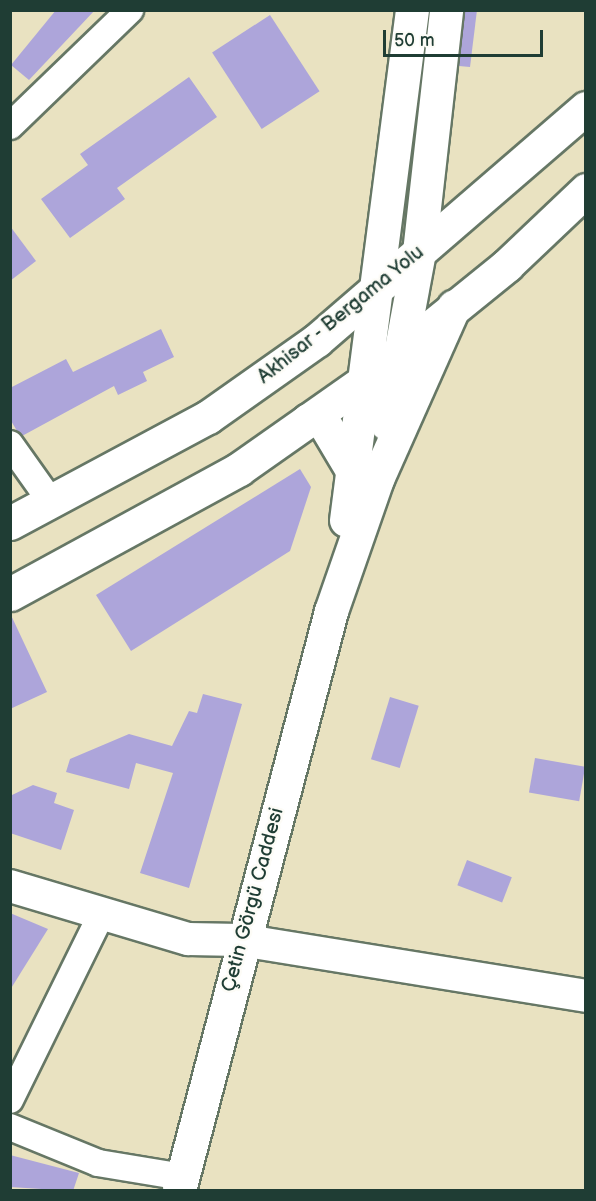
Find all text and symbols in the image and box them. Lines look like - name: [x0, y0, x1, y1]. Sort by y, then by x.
- scale bar: [386, 18, 546, 56]
- text: 50 m: [394, 30, 435, 51]
- street label: Akhisar - Bergama Yolu: [252, 240, 430, 390]
- street label: Çetin Görgü Caddesi: [217, 805, 289, 995]

